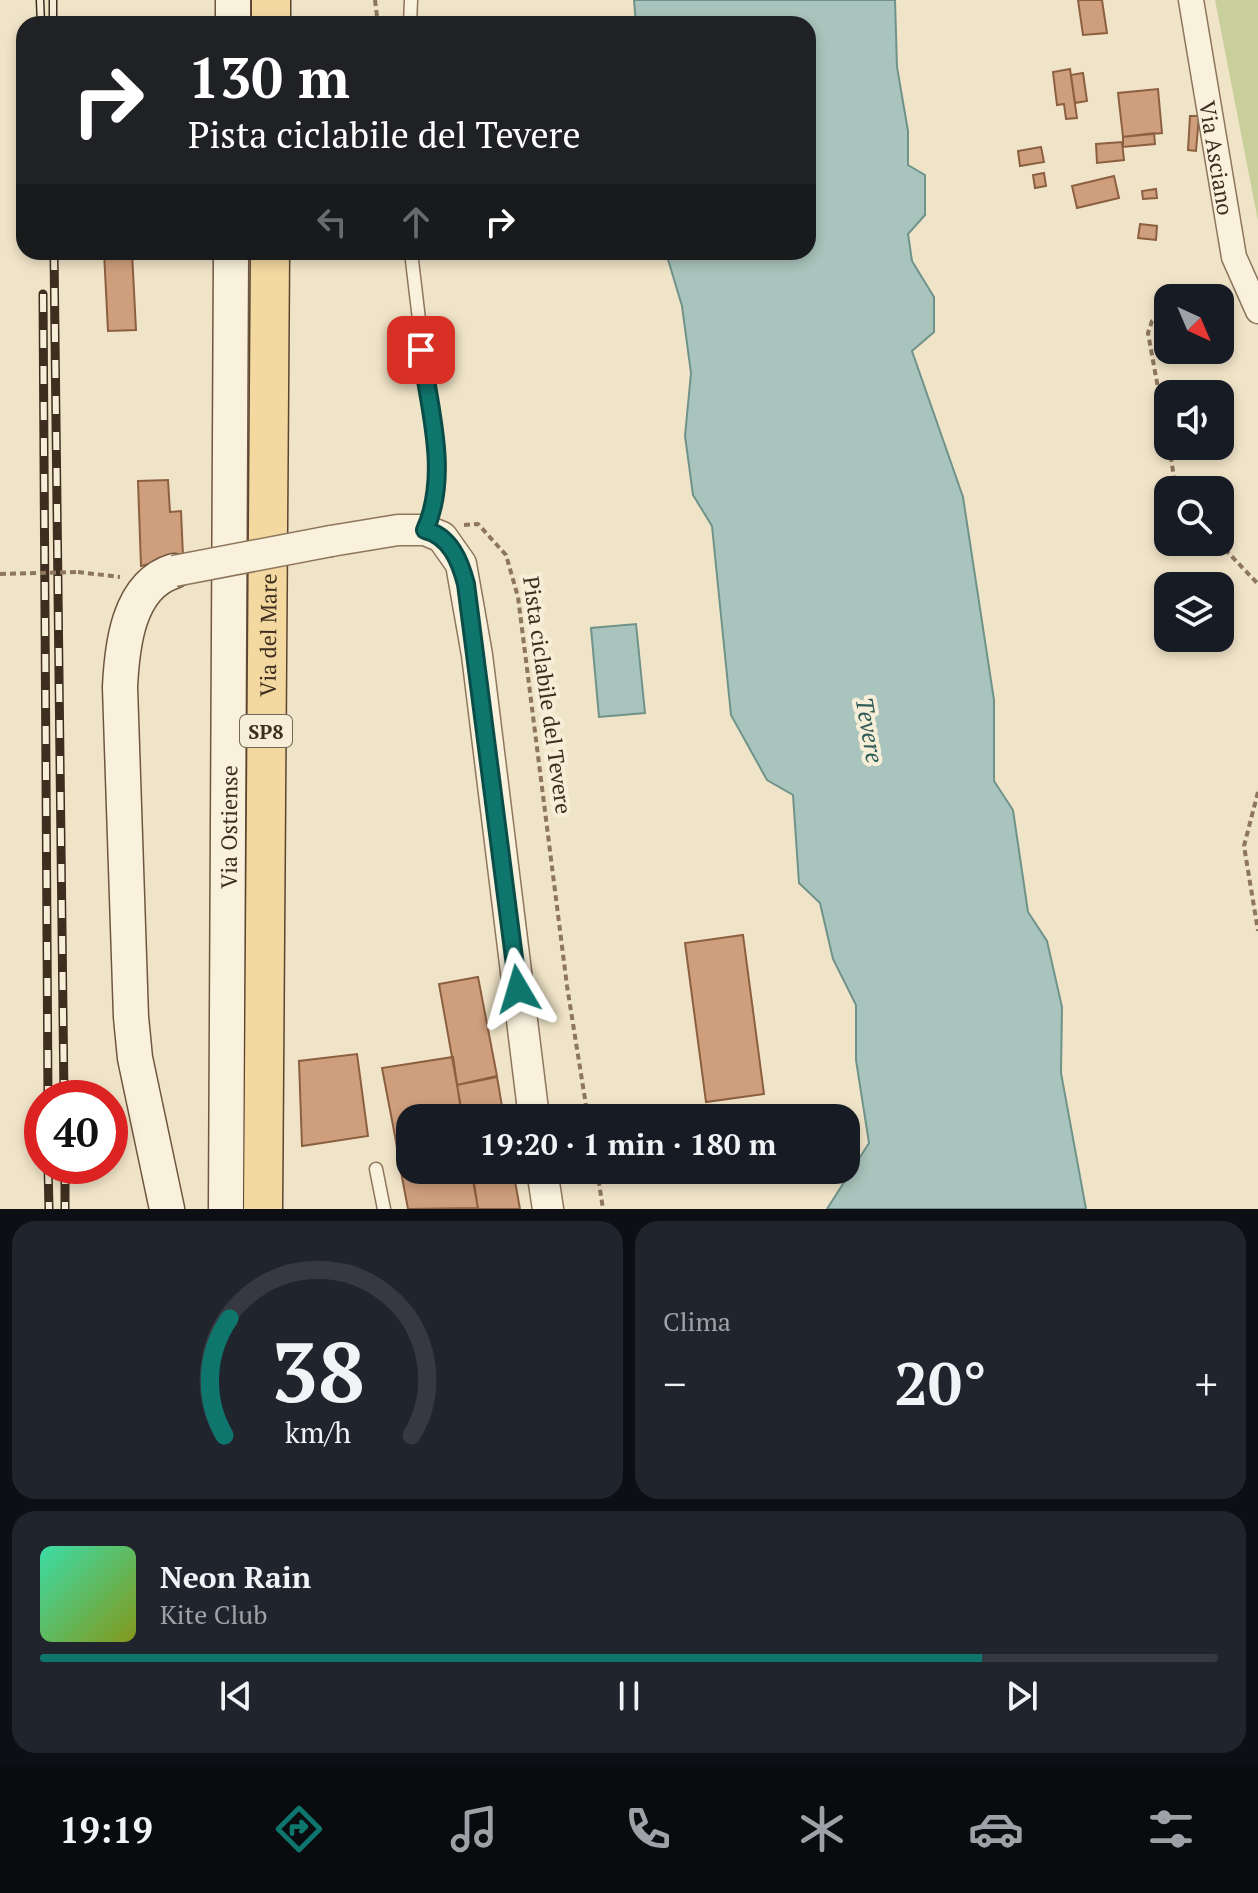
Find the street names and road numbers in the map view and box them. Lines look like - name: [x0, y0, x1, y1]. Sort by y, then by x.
- street label: Via Asciano: [1194, 98, 1241, 217]
- street label: Via del Mare: [252, 573, 282, 697]
- street label: Pista ciclabile del Tevere: [517, 574, 579, 816]
- road number: SP8: [240, 715, 292, 747]
- street label: Via Ostiense: [213, 765, 243, 889]

